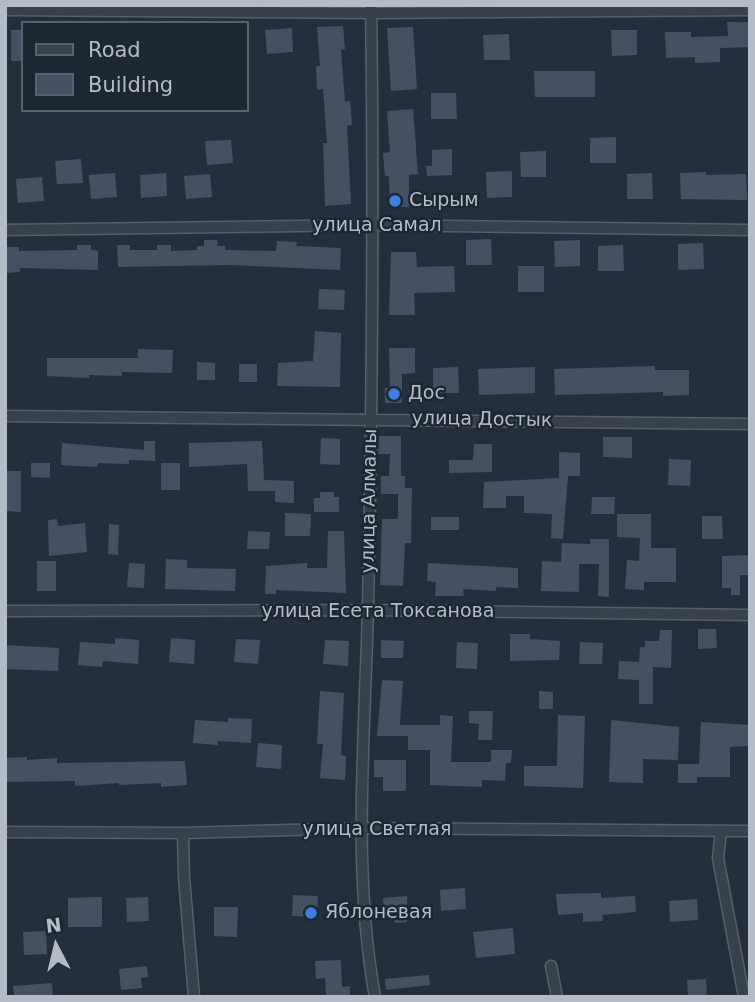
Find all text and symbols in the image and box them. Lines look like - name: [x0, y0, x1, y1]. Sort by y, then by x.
- legend: [21, 21, 248, 112]
- text: Road: [88, 38, 141, 62]
- text: Building: [88, 73, 173, 97]
- place label: Сырым: [409, 190, 479, 212]
- marker: Сырым: [387, 193, 403, 209]
- street label: улица Самал: [312, 215, 442, 237]
- place label: Дос: [408, 383, 445, 405]
- marker: Дос: [386, 386, 402, 402]
- street label: улица Достык: [411, 407, 553, 433]
- street label: улица Алмалы: [357, 429, 383, 573]
- street label: улица Есета Токсанова: [262, 601, 494, 623]
- street label: улица Светлая: [303, 819, 451, 841]
- place label: Яблоневая: [325, 902, 432, 924]
- marker: Яблоневая: [303, 905, 319, 921]
- north arrow: [21, 911, 91, 981]
- text: N: [44, 913, 63, 937]

